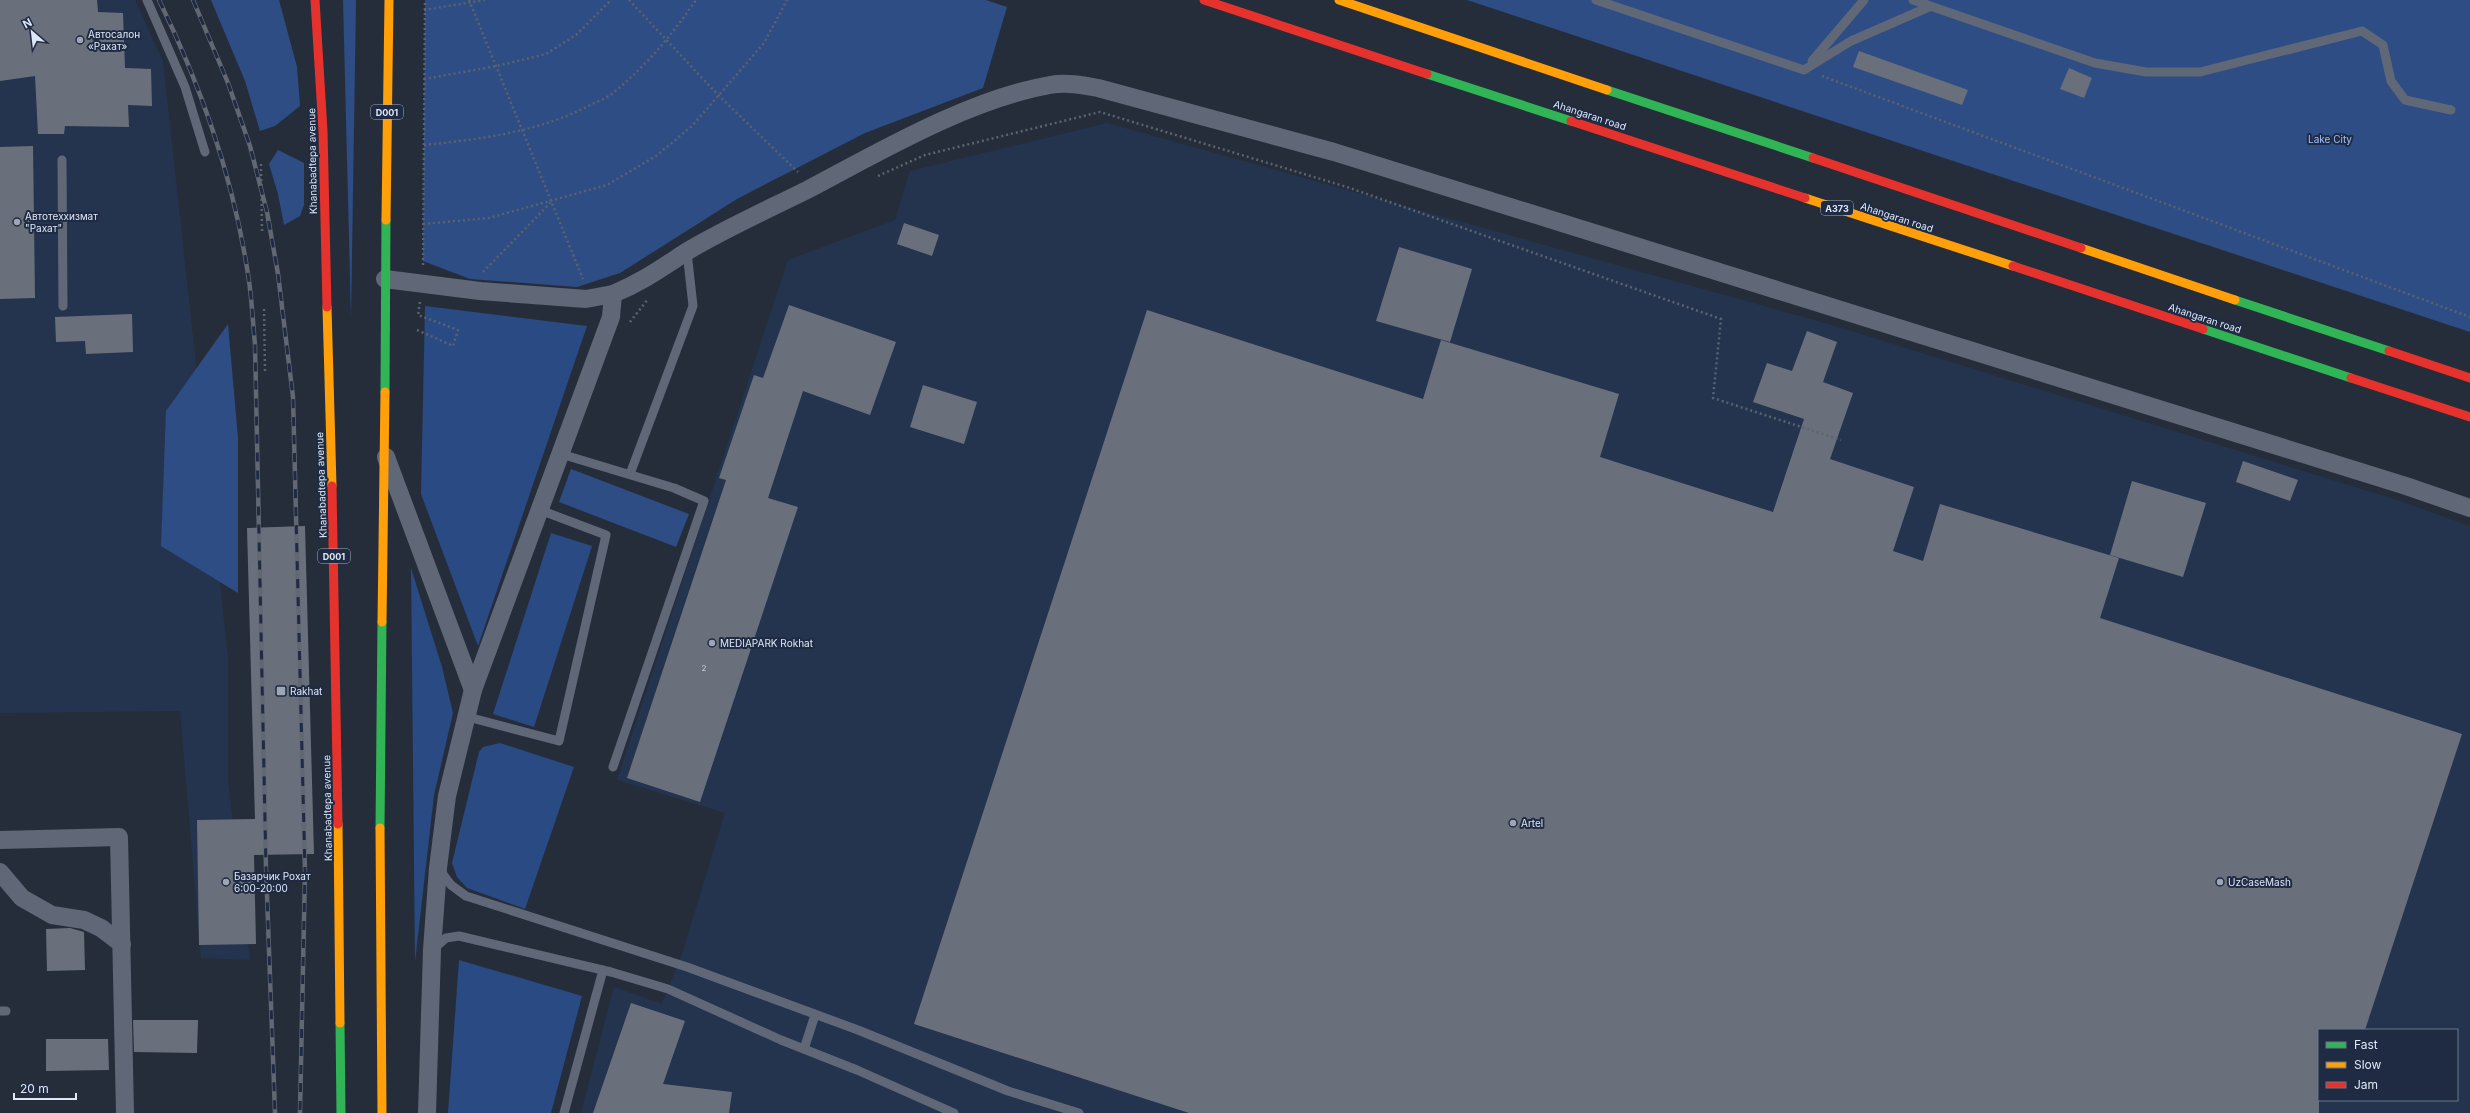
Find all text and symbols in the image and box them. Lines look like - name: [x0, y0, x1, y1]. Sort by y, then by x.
- north arrow: [12, 12, 52, 52]
- text: N: [20, 15, 34, 31]
- place label: Автосалон «Рахат»: [88, 28, 140, 52]
- marker: Автосалон «Рахат»: [75, 35, 85, 45]
- street label: Ahangaran road: [1552, 98, 1628, 132]
- road number: D001: [371, 105, 403, 119]
- street label: Khanabadtepa avenue: [305, 108, 319, 214]
- park label: Lake City: [2308, 133, 2352, 145]
- street label: Ahangaran road: [1859, 200, 1935, 234]
- road number: A373: [1821, 201, 1853, 215]
- place label: Автотеххизмат "Рахат": [25, 210, 98, 234]
- marker: Автотеххизмат "Рахат": [12, 217, 22, 227]
- street label: Ahangaran road: [2167, 301, 2243, 335]
- street label: Khanabadtepa avenue: [313, 432, 329, 538]
- road number: D001: [318, 549, 350, 563]
- place label: MEDIAPARK Rokhat: [720, 637, 814, 649]
- marker: MEDIAPARK Rokhat: [707, 638, 717, 648]
- house number: 2: [702, 663, 707, 673]
- marker: Rakhat: [275, 685, 287, 697]
- place label: Rakhat: [290, 685, 323, 697]
- street label: Khanabadtepa avenue: [320, 755, 334, 861]
- place label: Artel: [1521, 817, 1543, 829]
- marker: Artel: [1508, 818, 1518, 828]
- place label: Базарчик Рохат 6:00-20:00: [234, 870, 311, 894]
- place label: UzCaseMash: [2228, 876, 2291, 888]
- marker: Базарчик Рохат 6:00-20:00: [221, 877, 231, 887]
- marker: UzCaseMash: [2215, 877, 2225, 887]
- legend: [2318, 1029, 2458, 1101]
- text: Fast: [2354, 1037, 2378, 1052]
- text: Slow: [2354, 1057, 2382, 1072]
- scale bar: [14, 1075, 76, 1101]
- text: Jam: [2354, 1077, 2378, 1092]
- text: 20 m: [20, 1081, 49, 1096]

